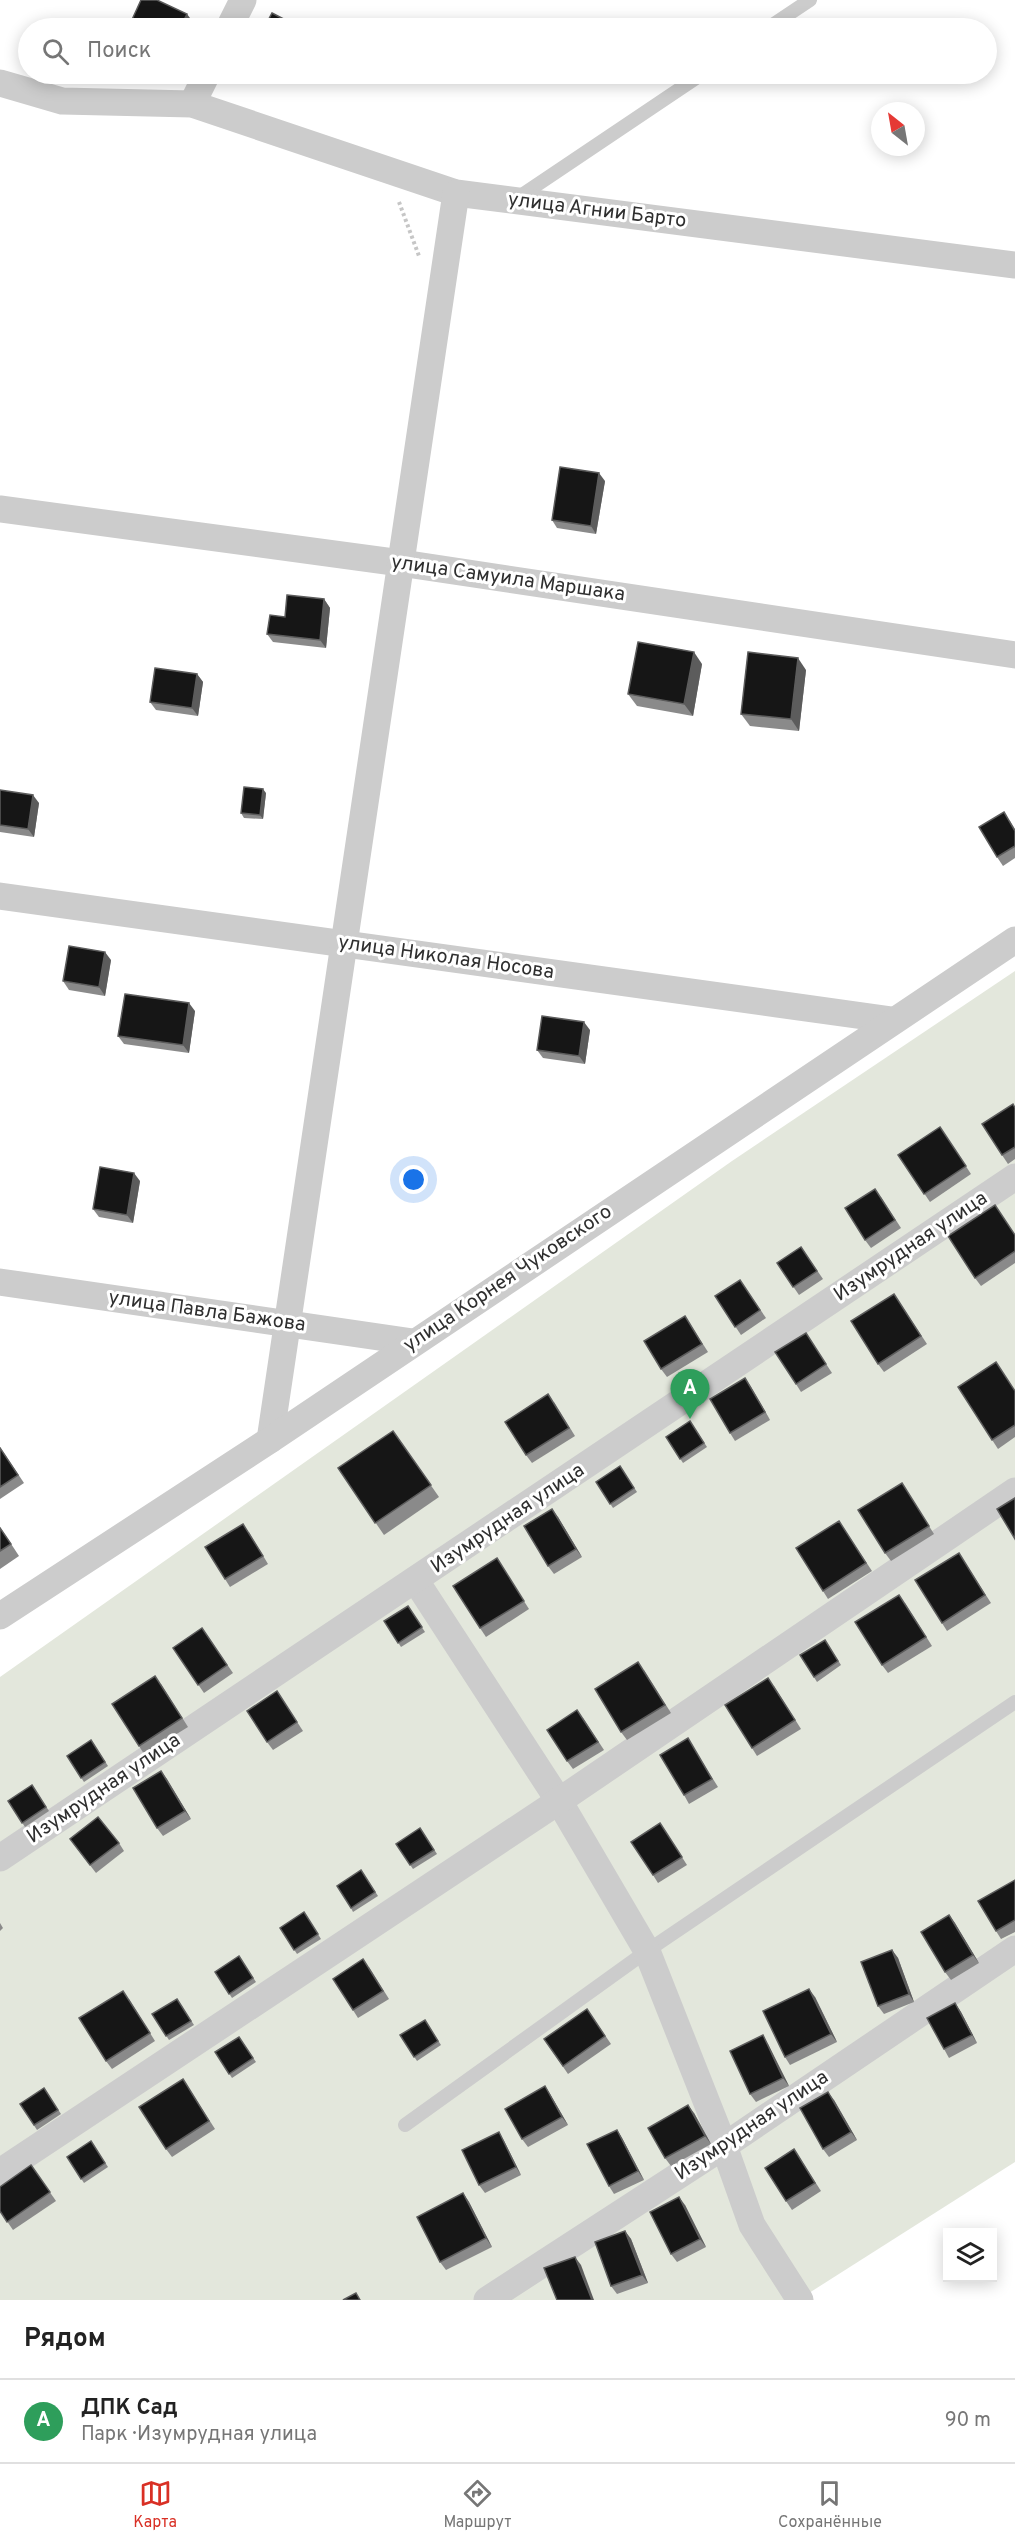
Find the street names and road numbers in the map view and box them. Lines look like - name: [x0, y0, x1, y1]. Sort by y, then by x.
- street label: улица Агнии Барто: [506, 187, 688, 235]
- street label: улица Самуила Маршака: [389, 550, 627, 608]
- street label: улица Николая Носова: [336, 930, 556, 986]
- street label: Изумрудная улица: [829, 1186, 993, 1308]
- street label: улица Корнея Чуковского: [399, 1199, 617, 1359]
- street label: улица Павла Бажова: [107, 1285, 307, 1339]
- street label: Изумрудная улица: [426, 1458, 590, 1580]
- street label: Изумрудная улица: [22, 1728, 186, 1850]
- street label: Изумрудная улица: [670, 2065, 834, 2187]

